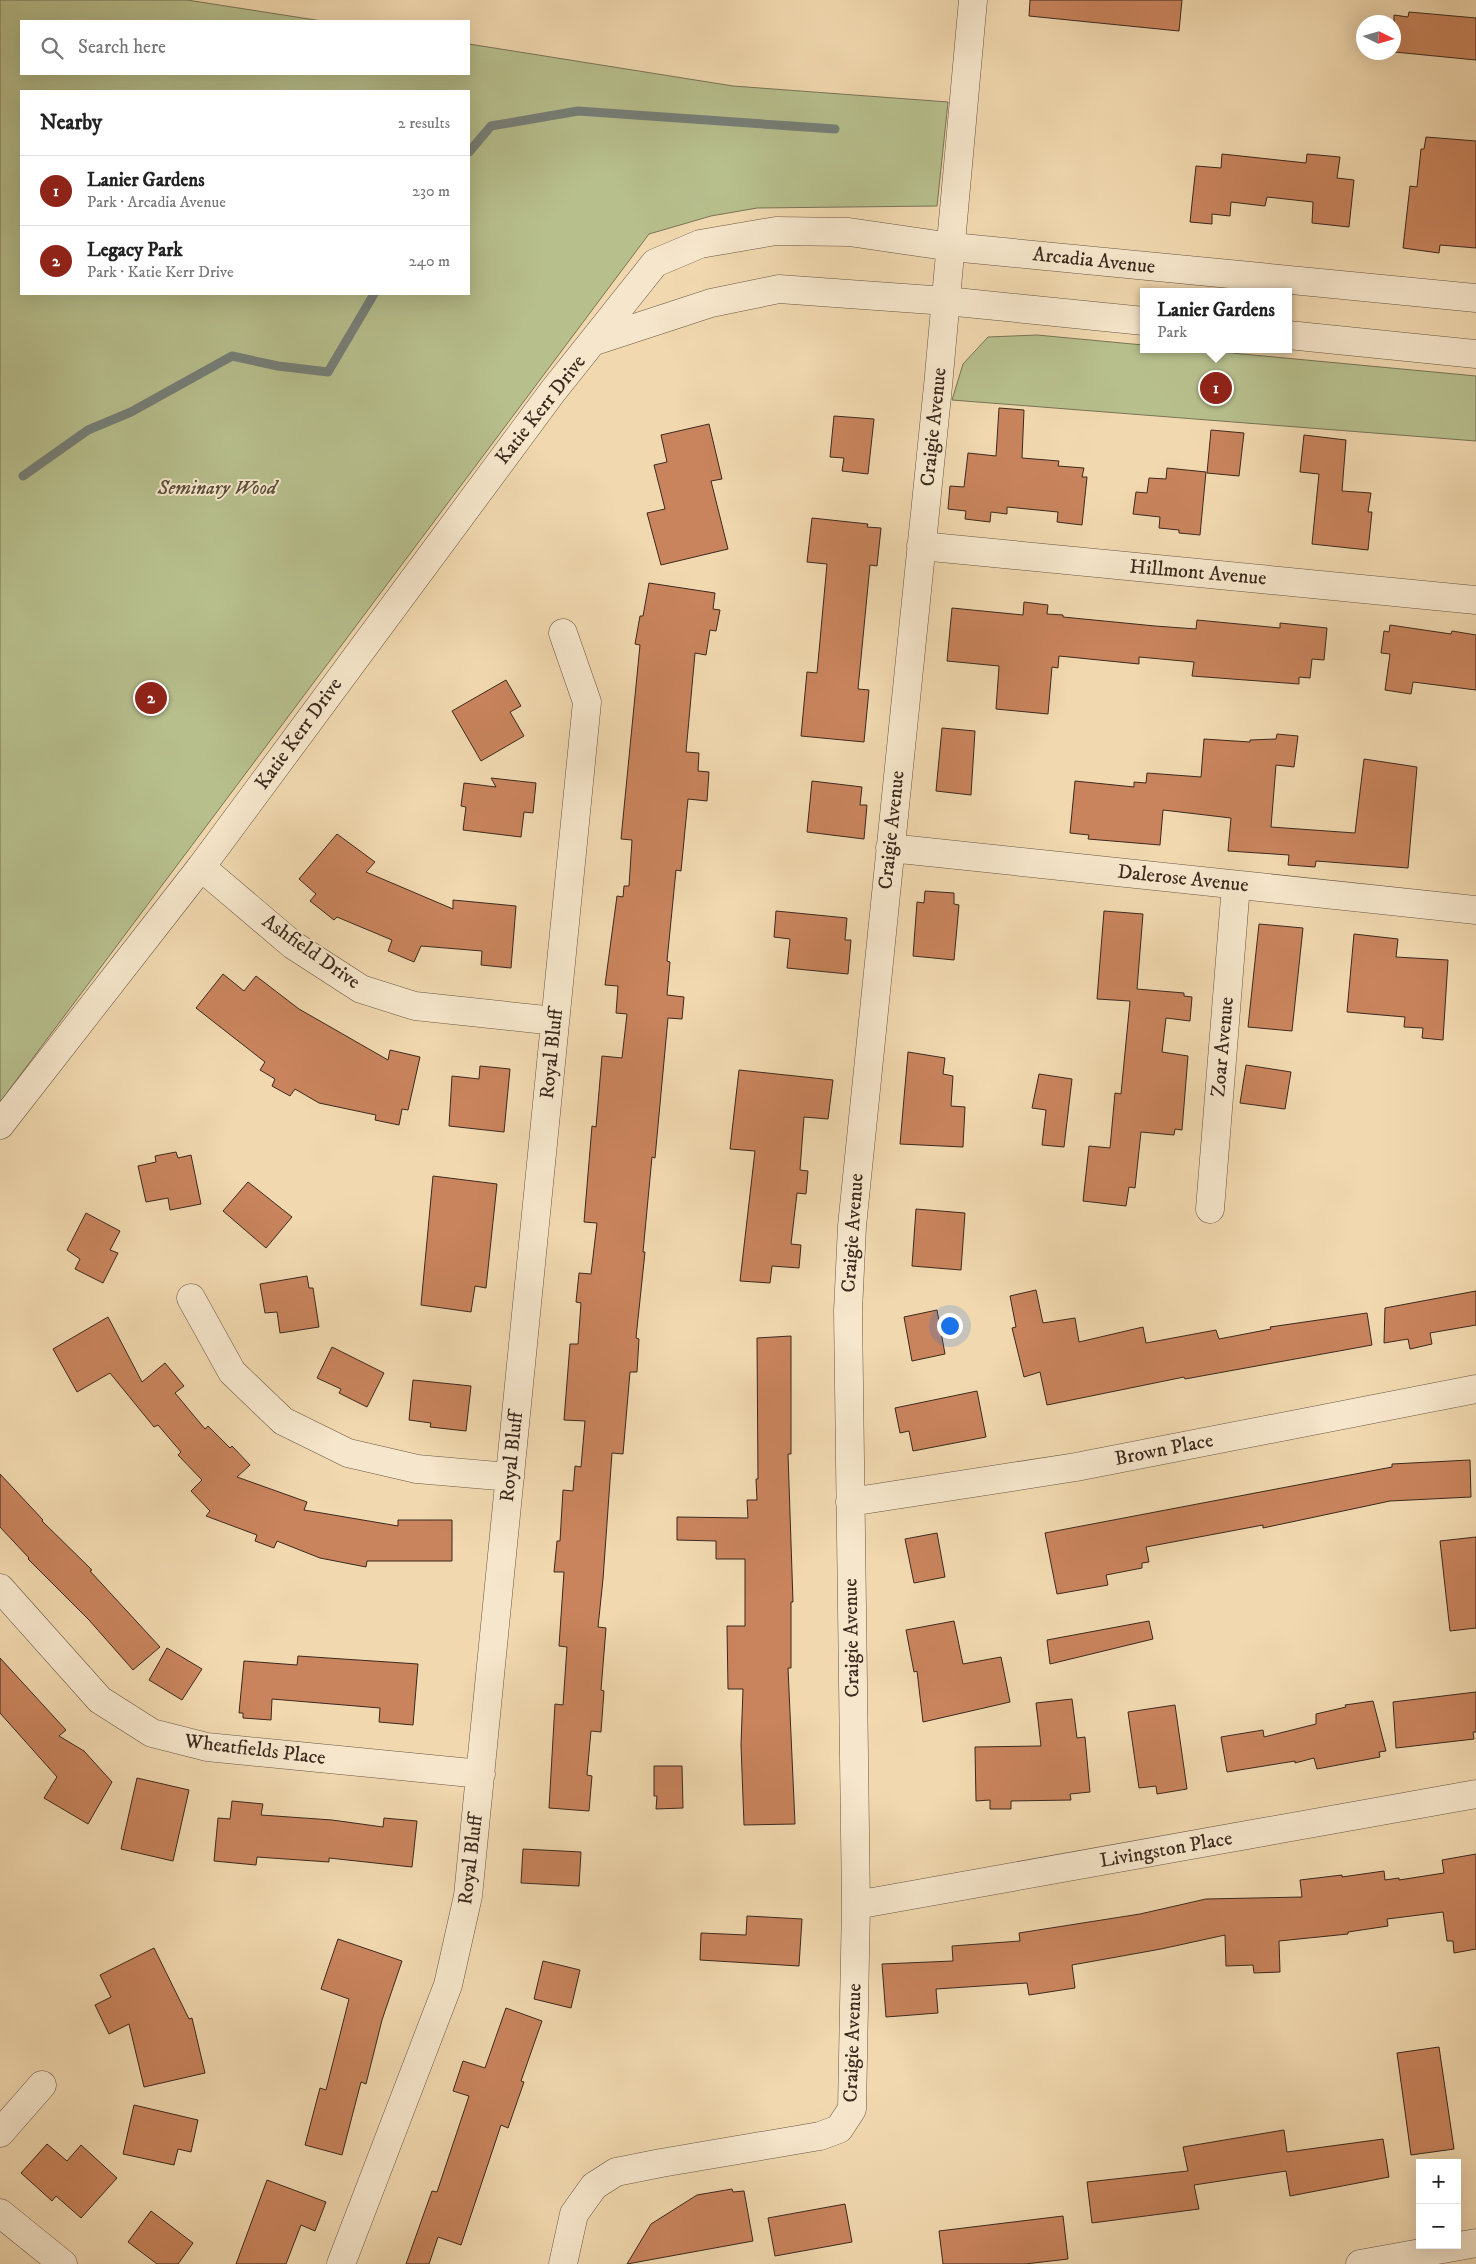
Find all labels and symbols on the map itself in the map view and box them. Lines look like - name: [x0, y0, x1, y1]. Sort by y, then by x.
- north arrow: [1356, 15, 1401, 60]
- street label: Arcadia Avenue: [1032, 242, 1156, 280]
- street label: Katie Kerr Drive: [490, 350, 592, 470]
- street label: Craigie Avenue: [915, 366, 953, 488]
- pin: 1: [1200, 369, 1232, 407]
- park label: Seminary Wood: [157, 476, 280, 501]
- street label: Hillmont Avenue: [1128, 555, 1268, 591]
- street label: Katie Kerr Drive: [250, 673, 348, 795]
- pin: 2: [135, 679, 167, 717]
- street label: Craigie Avenue: [873, 769, 911, 891]
- street label: Dalerose Avenue: [1116, 860, 1250, 898]
- street label: Ashfield Drive: [257, 909, 365, 995]
- street label: Zoar Avenue: [1206, 996, 1240, 1098]
- street label: Royal Bluff: [535, 1004, 570, 1100]
- street label: Craigie Avenue: [836, 1173, 870, 1293]
- your location: [937, 1313, 963, 1339]
- street label: Royal Bluff: [495, 1407, 530, 1503]
- street label: Brown Place: [1112, 1428, 1216, 1472]
- street label: Craigie Avenue: [838, 1578, 866, 1698]
- street label: Wheatfields Place: [182, 1729, 327, 1771]
- street label: Royal Bluff: [453, 1810, 489, 1906]
- street label: Livingston Place: [1098, 1826, 1234, 1874]
- street label: Craigie Avenue: [838, 1983, 868, 2103]

